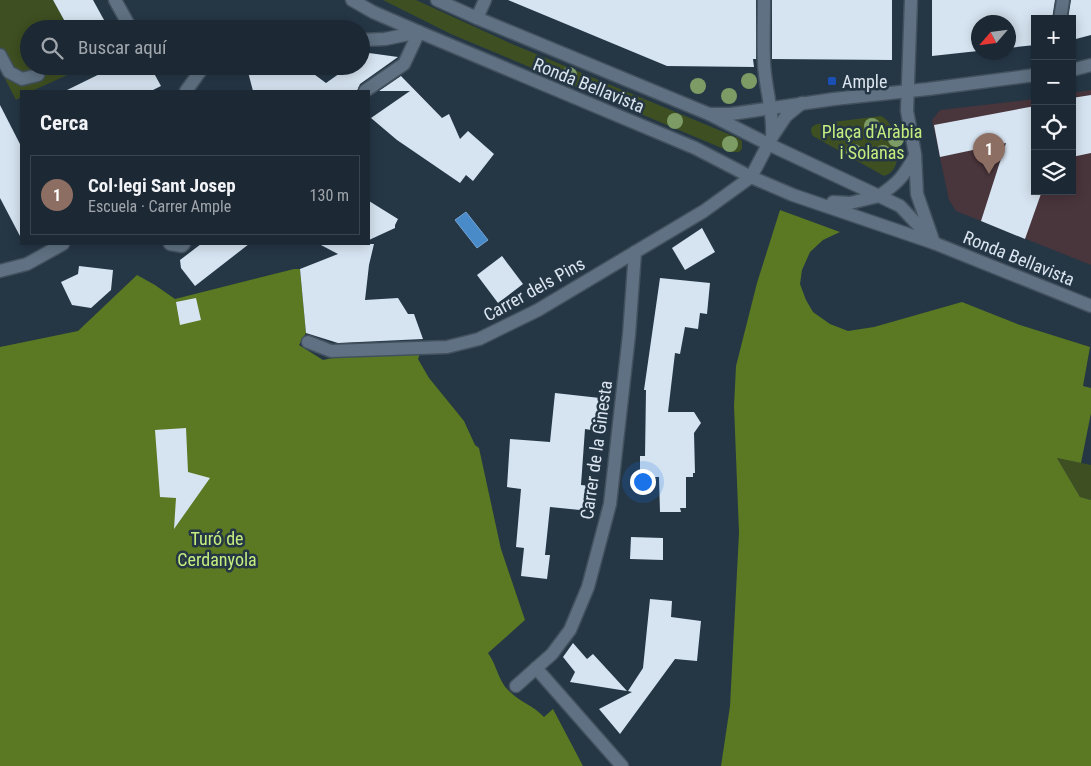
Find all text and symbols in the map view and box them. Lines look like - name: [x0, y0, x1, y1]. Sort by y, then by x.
- north arrow: [971, 15, 1016, 60]
- map controls: [1031, 15, 1076, 195]
- button: +: [1031, 15, 1076, 60]
- search box: [20, 20, 370, 75]
- icon: search: [38, 34, 66, 62]
- text: Buscar aquí: [78, 36, 167, 59]
- street label: Ronda Bellavista: [530, 53, 648, 117]
- button: −: [1031, 60, 1076, 105]
- place label: Ample: [842, 71, 887, 92]
- marker: Ample: [826, 75, 838, 87]
- button: locate: [1031, 105, 1076, 150]
- text: Cerca: [40, 111, 88, 135]
- park label: Plaça d'Aràbia i Solanas: [822, 121, 922, 163]
- pin: 1: [973, 133, 1005, 174]
- button: layers: [1031, 150, 1076, 195]
- text: Col·legi Sant Josep: [88, 174, 236, 197]
- text: 1: [53, 186, 61, 205]
- text: 130 m: [310, 186, 349, 205]
- text: Escuela · Carrer Ample: [88, 197, 231, 216]
- street label: Ronda Bellavista: [960, 226, 1078, 290]
- street label: Carrer dels Pins: [480, 253, 588, 325]
- street label: Carrer de la Ginesta: [576, 379, 616, 521]
- your location: [630, 469, 656, 495]
- park label: Turó de Cerdanyola: [177, 528, 257, 570]

